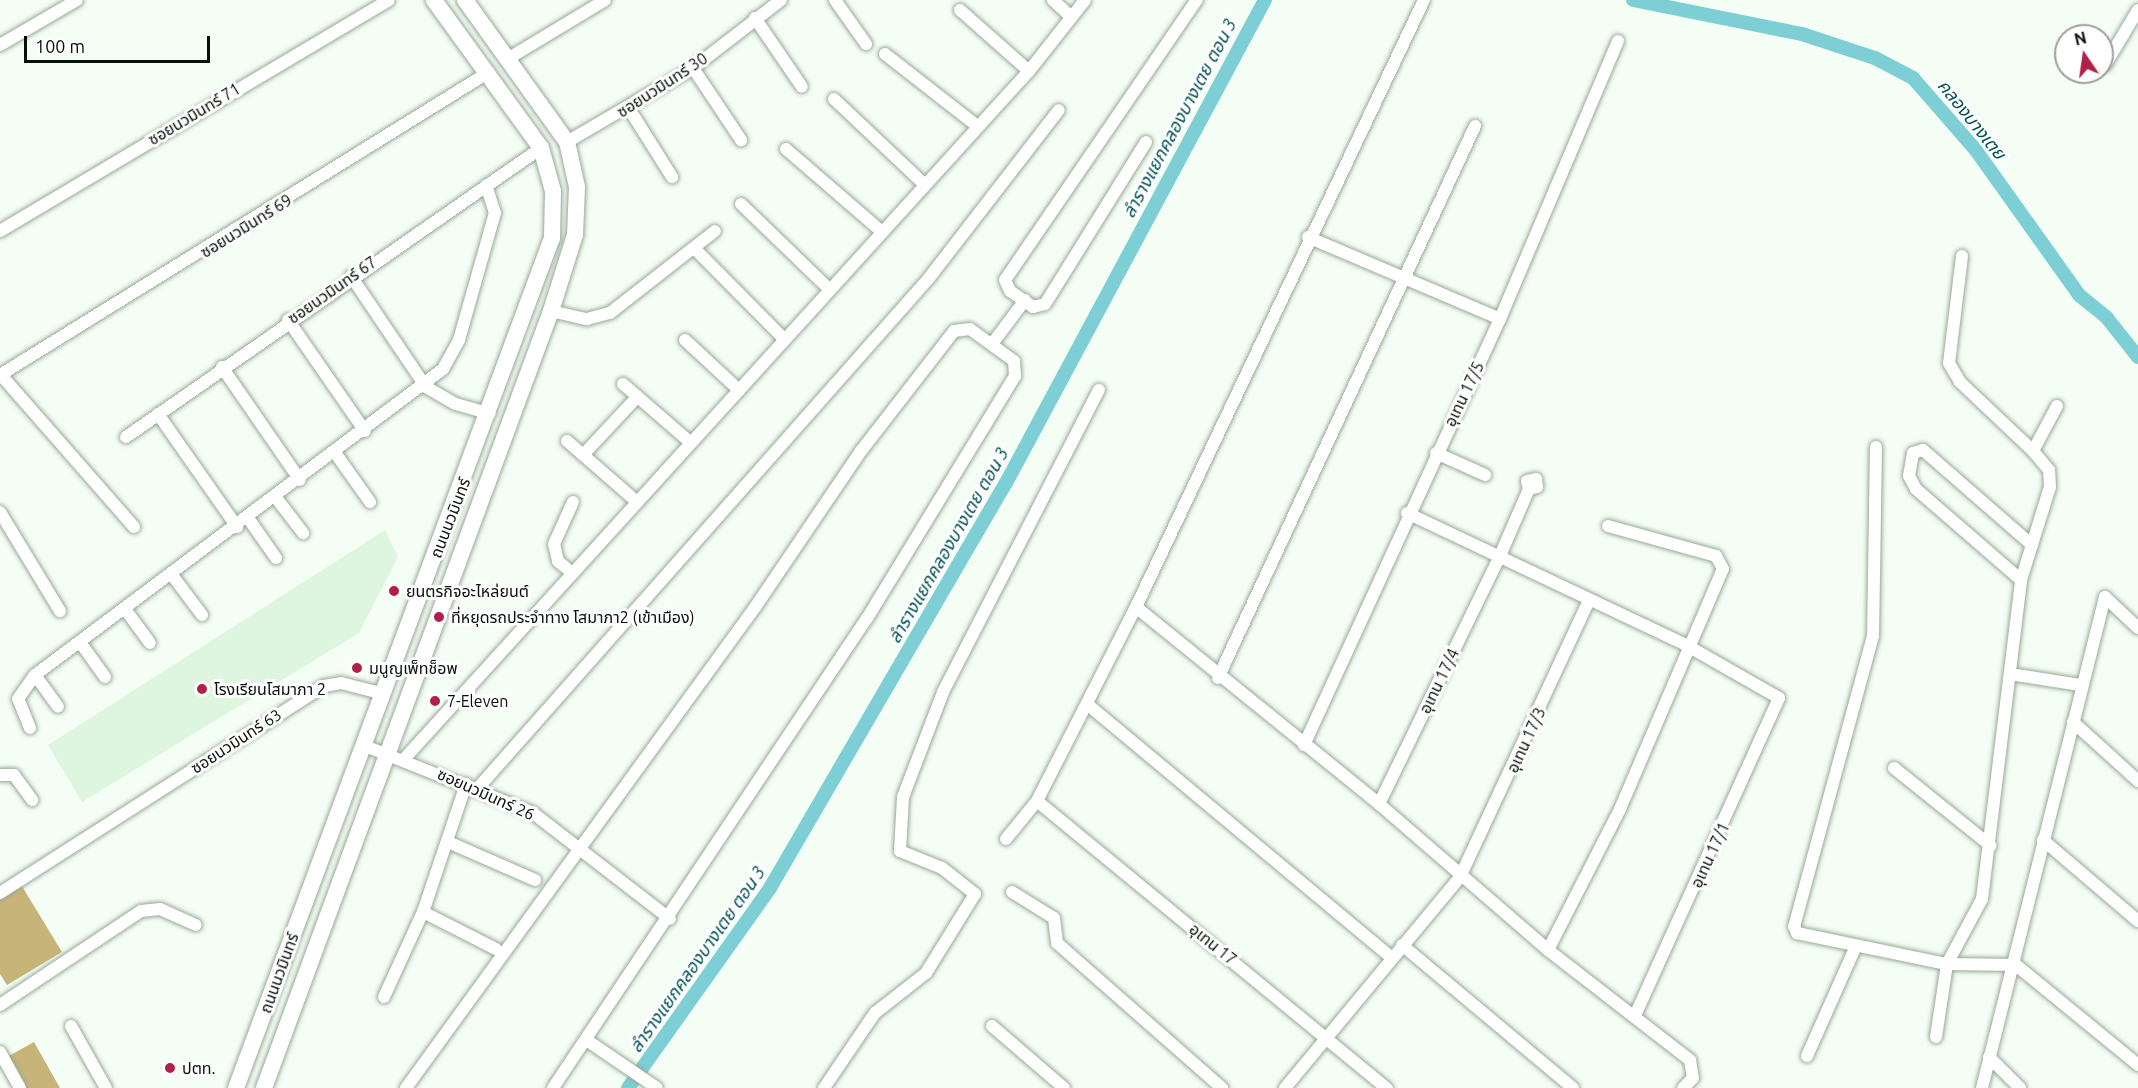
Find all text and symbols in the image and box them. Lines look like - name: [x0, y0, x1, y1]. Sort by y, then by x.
- water label: ลำรางแยกคลองบางเตย ตอน 3: [1117, 15, 1241, 221]
- scale bar: [27, 24, 213, 62]
- north arrow: [2054, 24, 2114, 84]
- text: N: [2073, 28, 2088, 49]
- text: 100 m: [35, 36, 85, 56]
- street label: ซอยนวมินทร์ 30: [613, 49, 711, 121]
- water label: คลองบางเตย: [1933, 75, 2011, 163]
- street label: ซอยนวมินทร์ 71: [144, 79, 244, 149]
- street label: ซอยนวมินทร์ 69: [197, 190, 295, 262]
- street label: ซอยนวมินทร์ 67: [284, 252, 380, 328]
- street label: อุเทน 17/5: [1440, 358, 1488, 430]
- water label: ลำรางแยกคลองบางเตย ตอน 3: [883, 443, 1013, 647]
- street label: ถนนนวมินทร์: [426, 475, 474, 561]
- place label: ยนตรกิจอะไหล่ยนต์: [406, 581, 529, 601]
- marker: ยนตรกิจอะไหล่ยนต์: [387, 584, 401, 598]
- place label: ที่หยุดรถประจำทาง โสมาภา2 (เข้าเมือง): [451, 607, 695, 627]
- marker: ที่หยุดรถประจำทาง โสมาภา2 (เข้าเมือง): [432, 610, 446, 624]
- street label: อุเทน 17/4: [1415, 645, 1463, 717]
- place label: มนูญเพ็ทช็อพ: [369, 658, 458, 678]
- marker: มนูญเพ็ทช็อพ: [350, 661, 364, 675]
- place label: โรงเรียนโสมาภา 2: [214, 679, 326, 699]
- marker: โรงเรียนโสมาภา 2: [195, 682, 209, 696]
- place label: 7-Eleven: [447, 691, 508, 711]
- marker: 7-Eleven: [428, 694, 442, 708]
- street label: อุเทน 17/3: [1502, 704, 1550, 776]
- street label: ซอยนวมินทร์ 63: [187, 705, 285, 777]
- street label: ซอยนวมินทร์ 26: [435, 764, 537, 824]
- street label: อุเทน 17/1: [1686, 819, 1734, 891]
- water label: ลำรางแยกคลองบางเตย ตอน 3: [624, 862, 770, 1056]
- street label: อุเทน 17: [1186, 919, 1240, 969]
- street label: ถนนนวมินทร์: [256, 930, 302, 1016]
- place label: ปตท.: [182, 1058, 216, 1078]
- marker: ปตท.: [163, 1061, 177, 1075]

